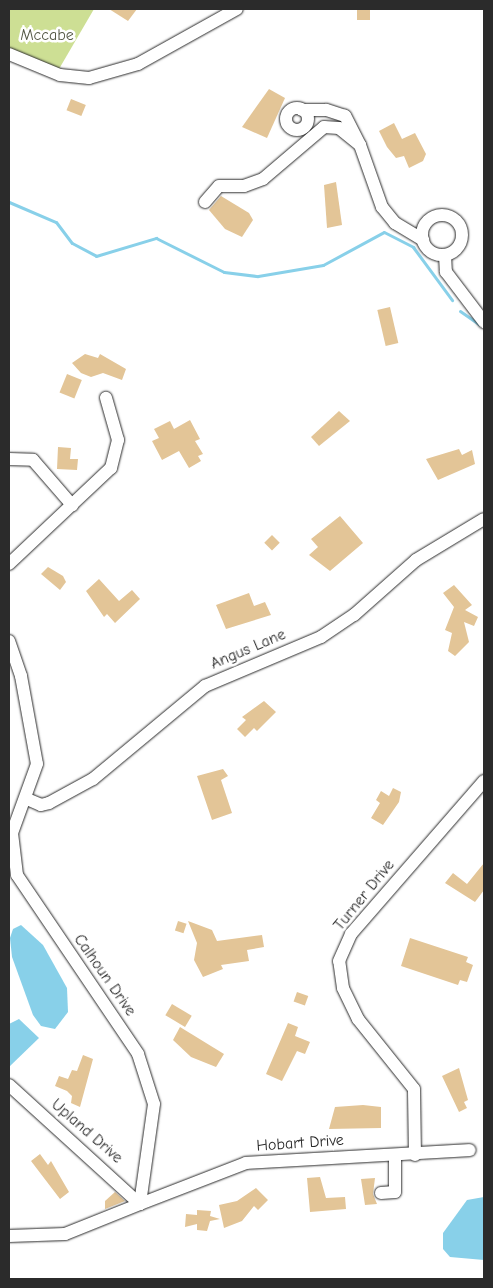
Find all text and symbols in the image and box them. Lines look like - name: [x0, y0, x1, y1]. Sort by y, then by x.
- park label: Mccabe: [20, 25, 74, 45]
- street label: Angus Lane: [208, 625, 288, 673]
- street label: Turner Drive: [330, 856, 398, 934]
- street label: Calhoun Drive: [70, 930, 140, 1020]
- street label: Upland Drive: [47, 1095, 127, 1167]
- street label: Hobart Drive: [256, 1130, 344, 1156]

